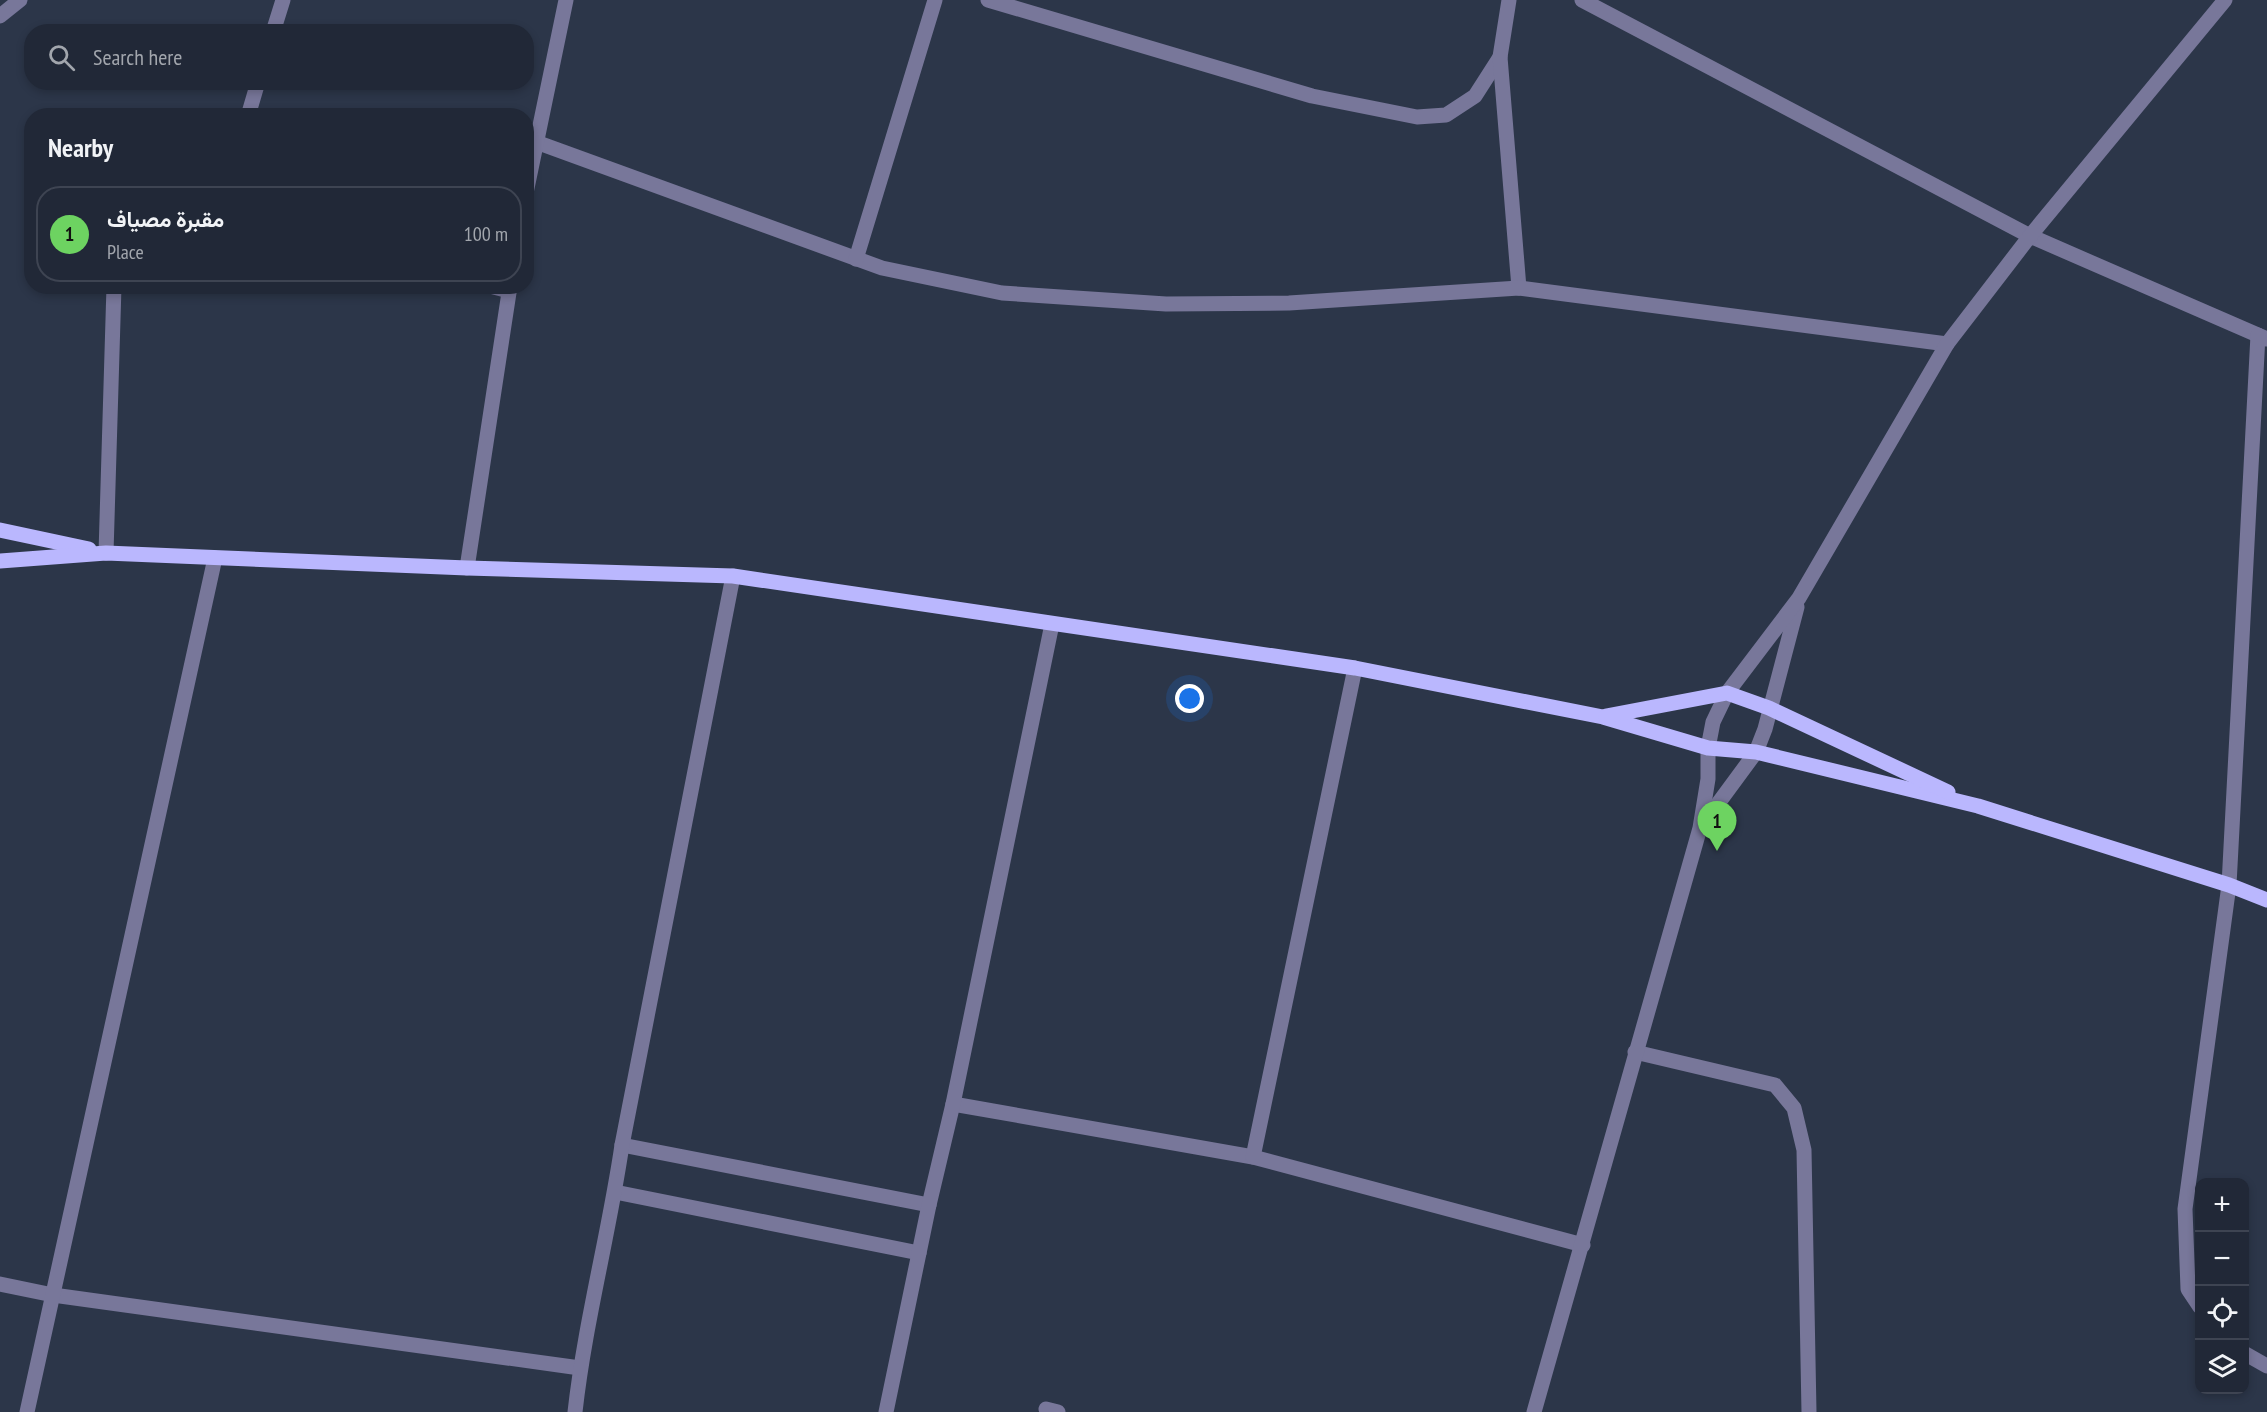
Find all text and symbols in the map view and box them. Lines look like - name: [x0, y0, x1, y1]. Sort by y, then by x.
- search box: [24, 24, 534, 90]
- icon: search: [45, 41, 78, 74]
- text: Search here: [93, 43, 182, 71]
- text: Nearby: [48, 131, 113, 164]
- text: مقبرة مصياف: [107, 205, 224, 233]
- text: 1: [65, 221, 74, 247]
- text: 100 m: [464, 221, 508, 247]
- text: Place: [107, 239, 144, 265]
- your location: [1175, 684, 1204, 713]
- pin: 1: [1698, 802, 1736, 851]
- map controls: [2195, 1178, 2249, 1394]
- button: +: [2195, 1178, 2249, 1232]
- button: −: [2195, 1232, 2249, 1286]
- button: locate: [2195, 1286, 2249, 1340]
- button: layers: [2195, 1340, 2249, 1394]

